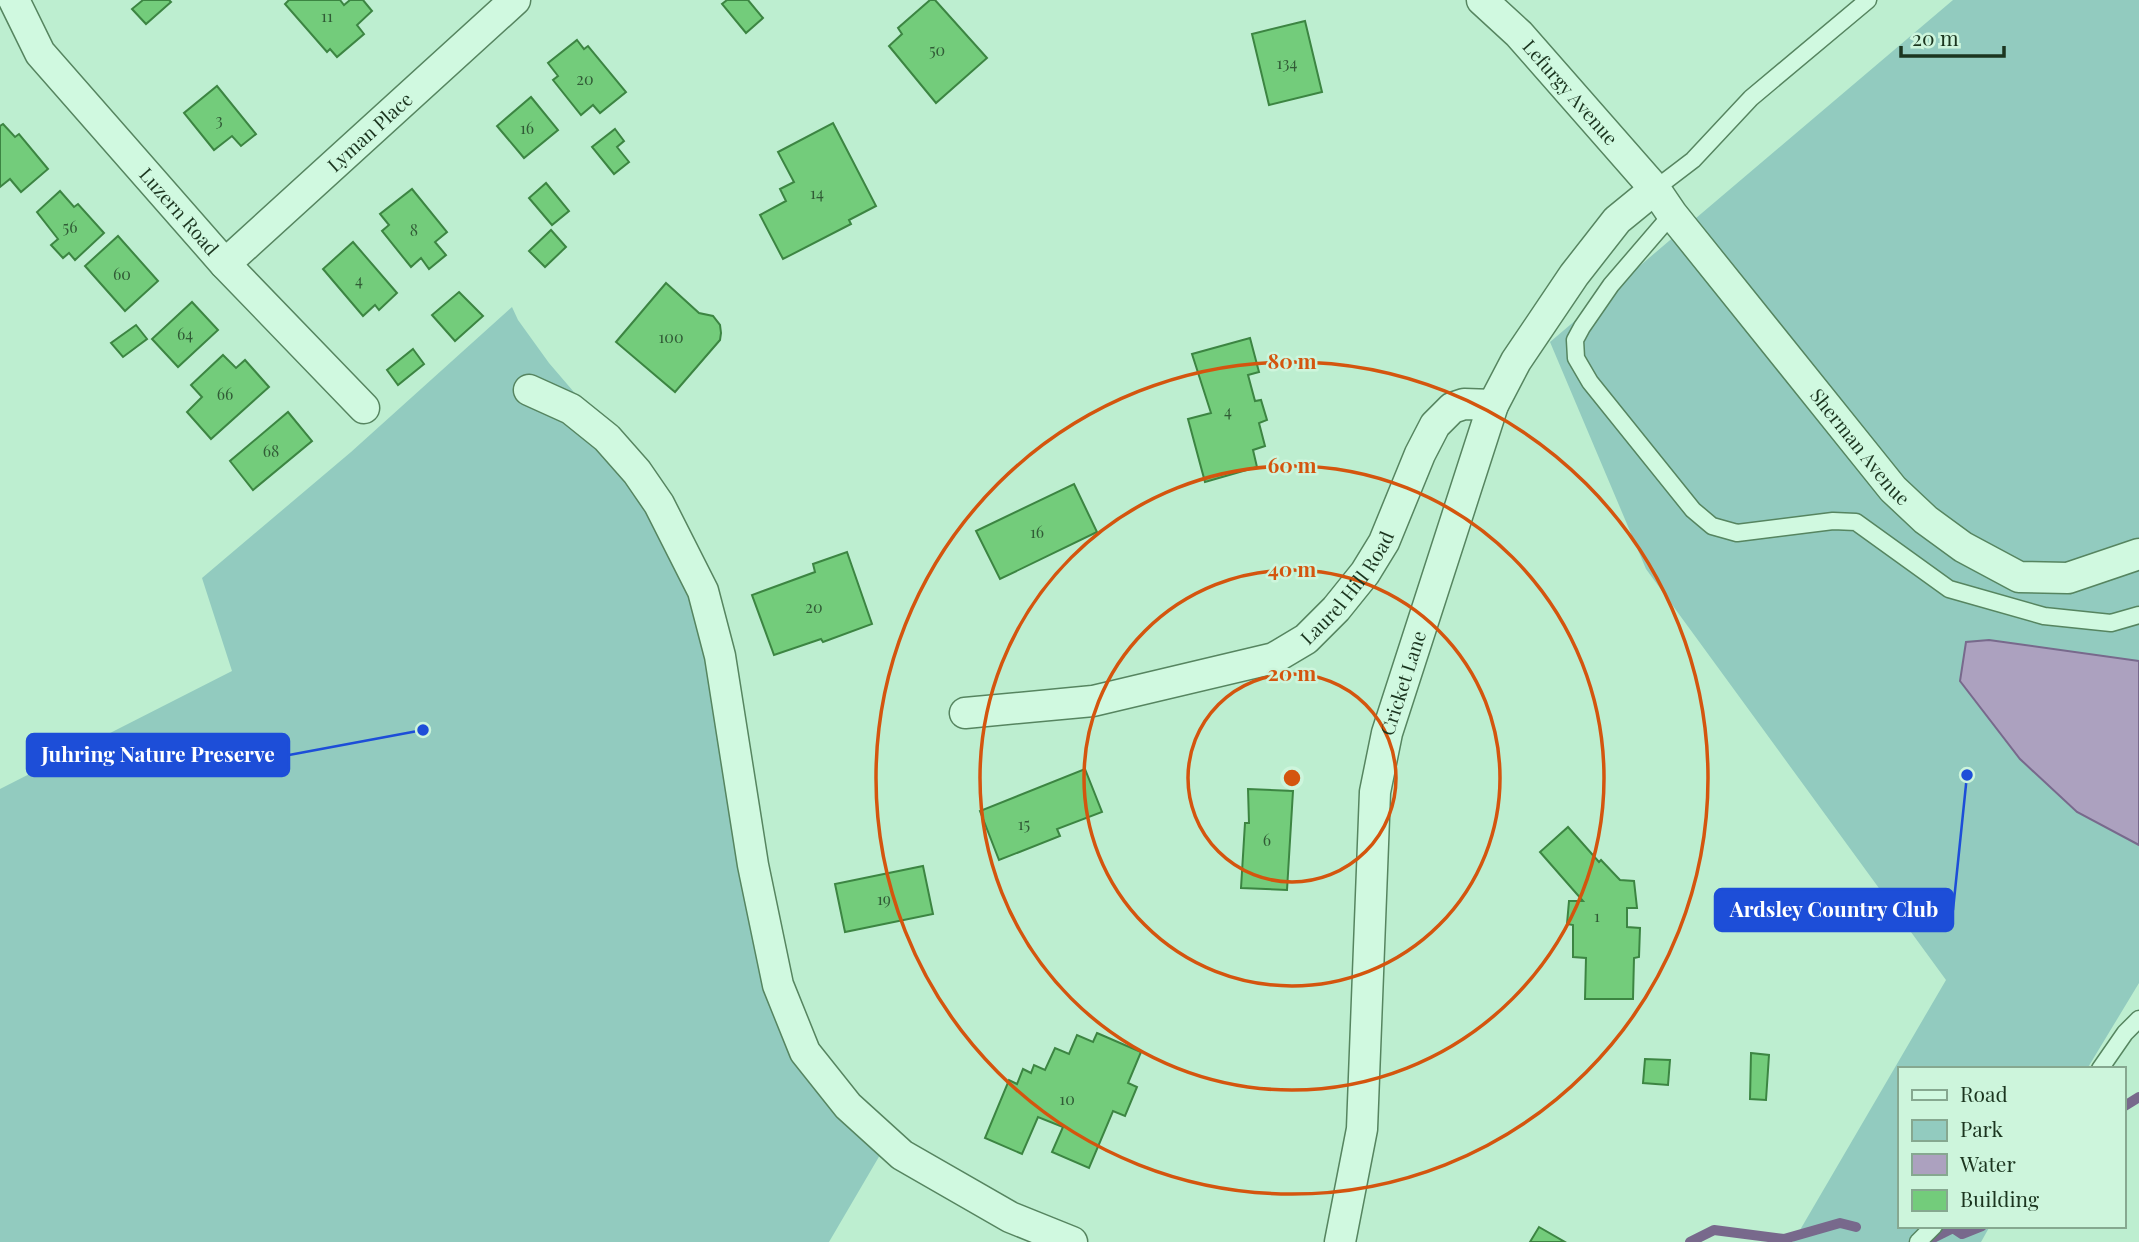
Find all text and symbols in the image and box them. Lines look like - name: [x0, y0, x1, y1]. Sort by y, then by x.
- house number: 11: [321, 5, 333, 26]
- scale bar: [1901, 14, 2004, 58]
- text: 20 m: [1912, 23, 1959, 51]
- street label: Lefurgy Avenue: [1518, 33, 1624, 150]
- house number: 50: [929, 39, 945, 60]
- house number: 134: [1277, 52, 1297, 73]
- house number: 20: [576, 68, 594, 89]
- street label: Lyman Place: [321, 86, 417, 177]
- house number: 3: [215, 109, 223, 130]
- house number: 16: [520, 117, 534, 138]
- street label: Luzern Road: [134, 162, 225, 260]
- house number: 14: [810, 182, 824, 203]
- house number: 56: [63, 216, 77, 237]
- house number: 8: [410, 219, 418, 240]
- house number: 60: [113, 263, 131, 284]
- house number: 4: [355, 269, 363, 290]
- house number: 64: [177, 323, 193, 344]
- house number: 100: [658, 326, 684, 347]
- text: 80 m: [1267, 346, 1317, 374]
- street label: Sherman Avenue: [1805, 382, 1916, 510]
- house number: 66: [217, 383, 233, 404]
- house number: 4: [1224, 400, 1232, 421]
- house number: 68: [263, 440, 279, 461]
- text: 60 m: [1267, 450, 1317, 478]
- house number: 16: [1030, 521, 1044, 542]
- street label: Laurel Hill Road: [1294, 527, 1399, 650]
- text: 40 m: [1268, 554, 1316, 582]
- house number: 20: [805, 596, 823, 617]
- street label: Cricket Lane: [1373, 627, 1431, 739]
- text: 20 m: [1268, 658, 1316, 686]
- callout: Juhring Nature Preserve: [27, 734, 289, 776]
- text: Juhring Nature Preserve: [40, 739, 275, 767]
- centre of rings: [1280, 766, 1304, 790]
- house number: 15: [1018, 813, 1030, 834]
- house number: 6: [1263, 829, 1271, 850]
- house number: 19: [877, 888, 891, 909]
- callout: Ardsley Country Club: [1715, 889, 1953, 931]
- text: Ardsley Country Club: [1729, 894, 1938, 922]
- house number: 1: [1594, 905, 1600, 926]
- legend: [1898, 1067, 2125, 1228]
- text: Road: [1960, 1079, 2008, 1107]
- house number: 10: [1059, 1088, 1075, 1109]
- text: Park: [1960, 1114, 2004, 1142]
- text: Water: [1959, 1149, 2016, 1177]
- text: Building: [1960, 1184, 2039, 1212]

